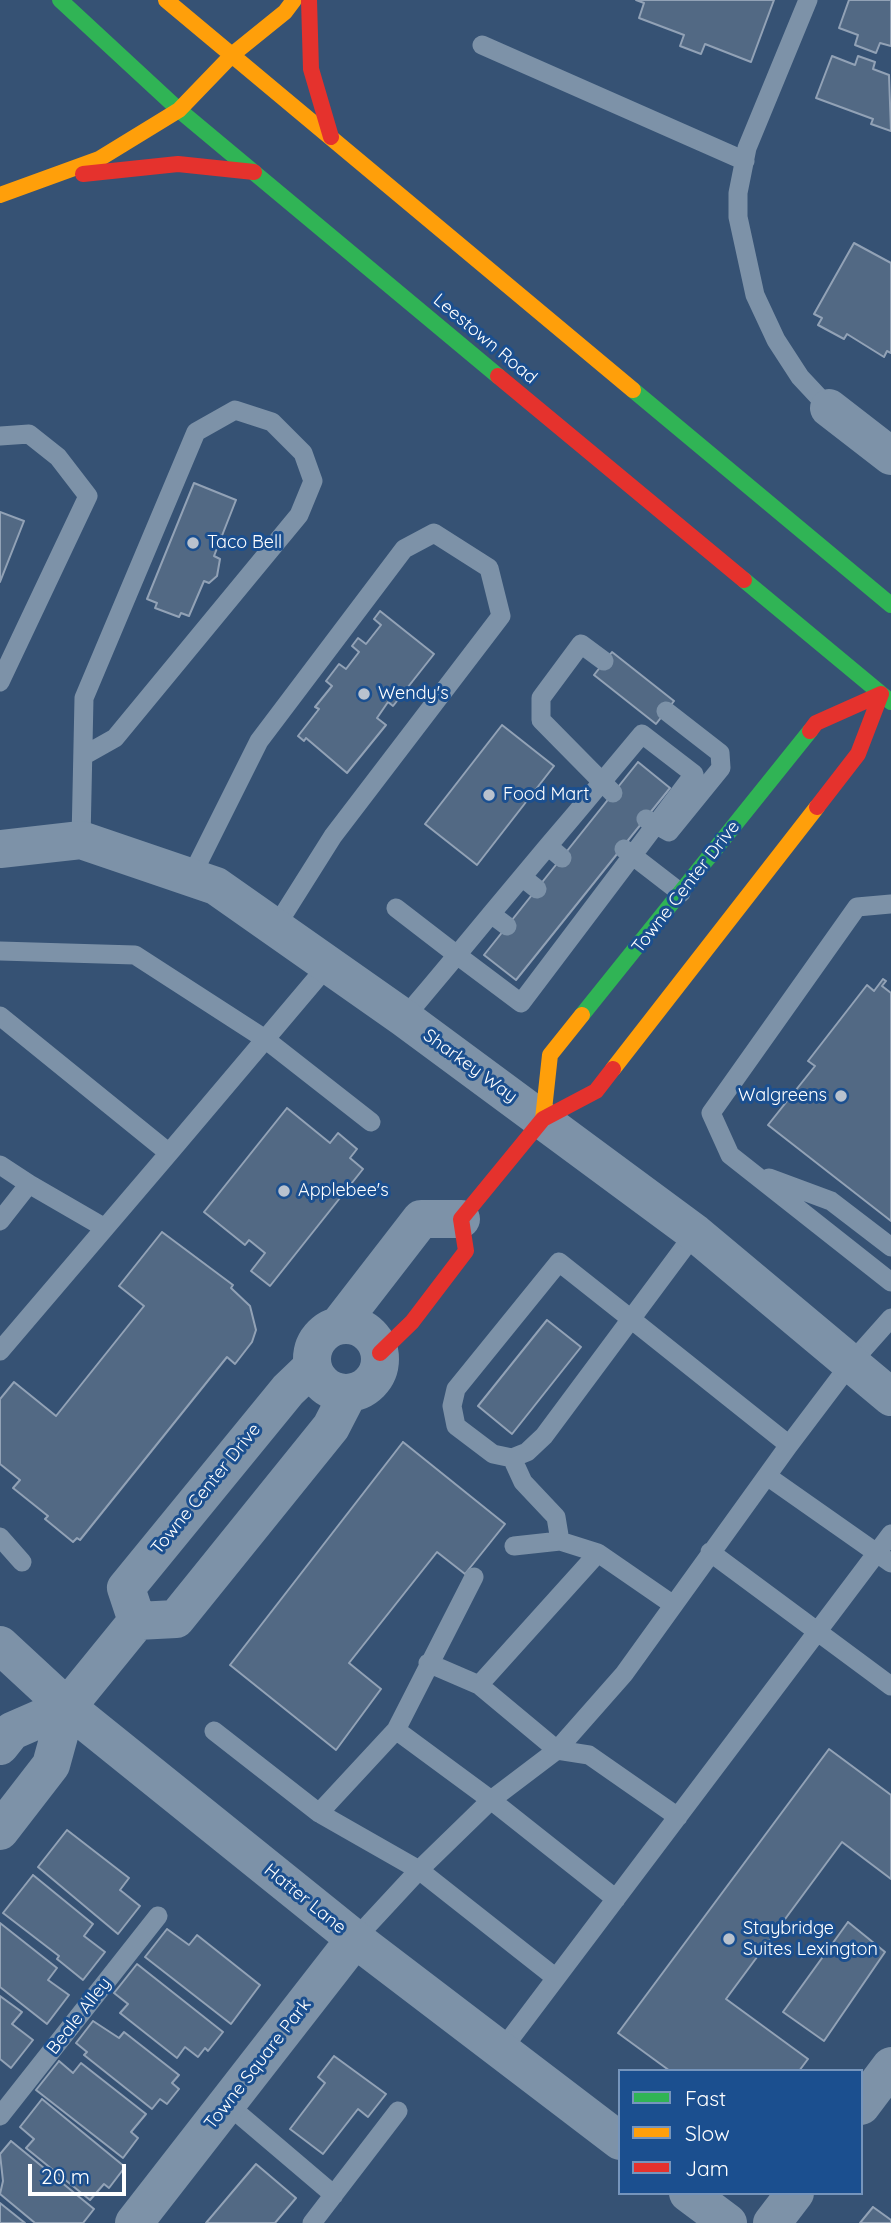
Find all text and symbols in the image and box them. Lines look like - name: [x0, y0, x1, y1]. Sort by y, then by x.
- street label: Leestown Road: [429, 289, 541, 389]
- place label: Taco Bell: [207, 532, 282, 554]
- marker: Taco Bell: [185, 535, 201, 551]
- place label: Wendy's: [378, 683, 449, 705]
- marker: Wendy's: [356, 686, 372, 702]
- place label: Food Mart: [503, 784, 589, 806]
- marker: Food Mart: [481, 787, 497, 803]
- street label: Towne Center Drive: [628, 816, 744, 958]
- street label: Sharkey Way: [419, 1025, 521, 1107]
- place label: Walgreens: [738, 1085, 827, 1107]
- marker: Walgreens: [833, 1088, 849, 1104]
- place label: Applebee's: [298, 1180, 389, 1202]
- marker: Applebee's: [276, 1183, 292, 1199]
- street label: Towne Center Drive: [147, 1419, 265, 1559]
- street label: Hatter Lane: [260, 1859, 350, 1939]
- place label: Staybridge Suites Lexington: [743, 1918, 878, 1960]
- marker: Staybridge Suites Lexington: [721, 1931, 737, 1947]
- street label: Beale Alley: [42, 1973, 116, 2059]
- street label: Towne Square Park: [200, 1994, 316, 2134]
- legend: [618, 2069, 863, 2195]
- text: Fast: [685, 2085, 726, 2111]
- text: Slow: [685, 2120, 730, 2146]
- scale bar: [32, 2150, 130, 2194]
- text: Jam: [685, 2155, 729, 2181]
- text: 20 m: [41, 2163, 90, 2189]

